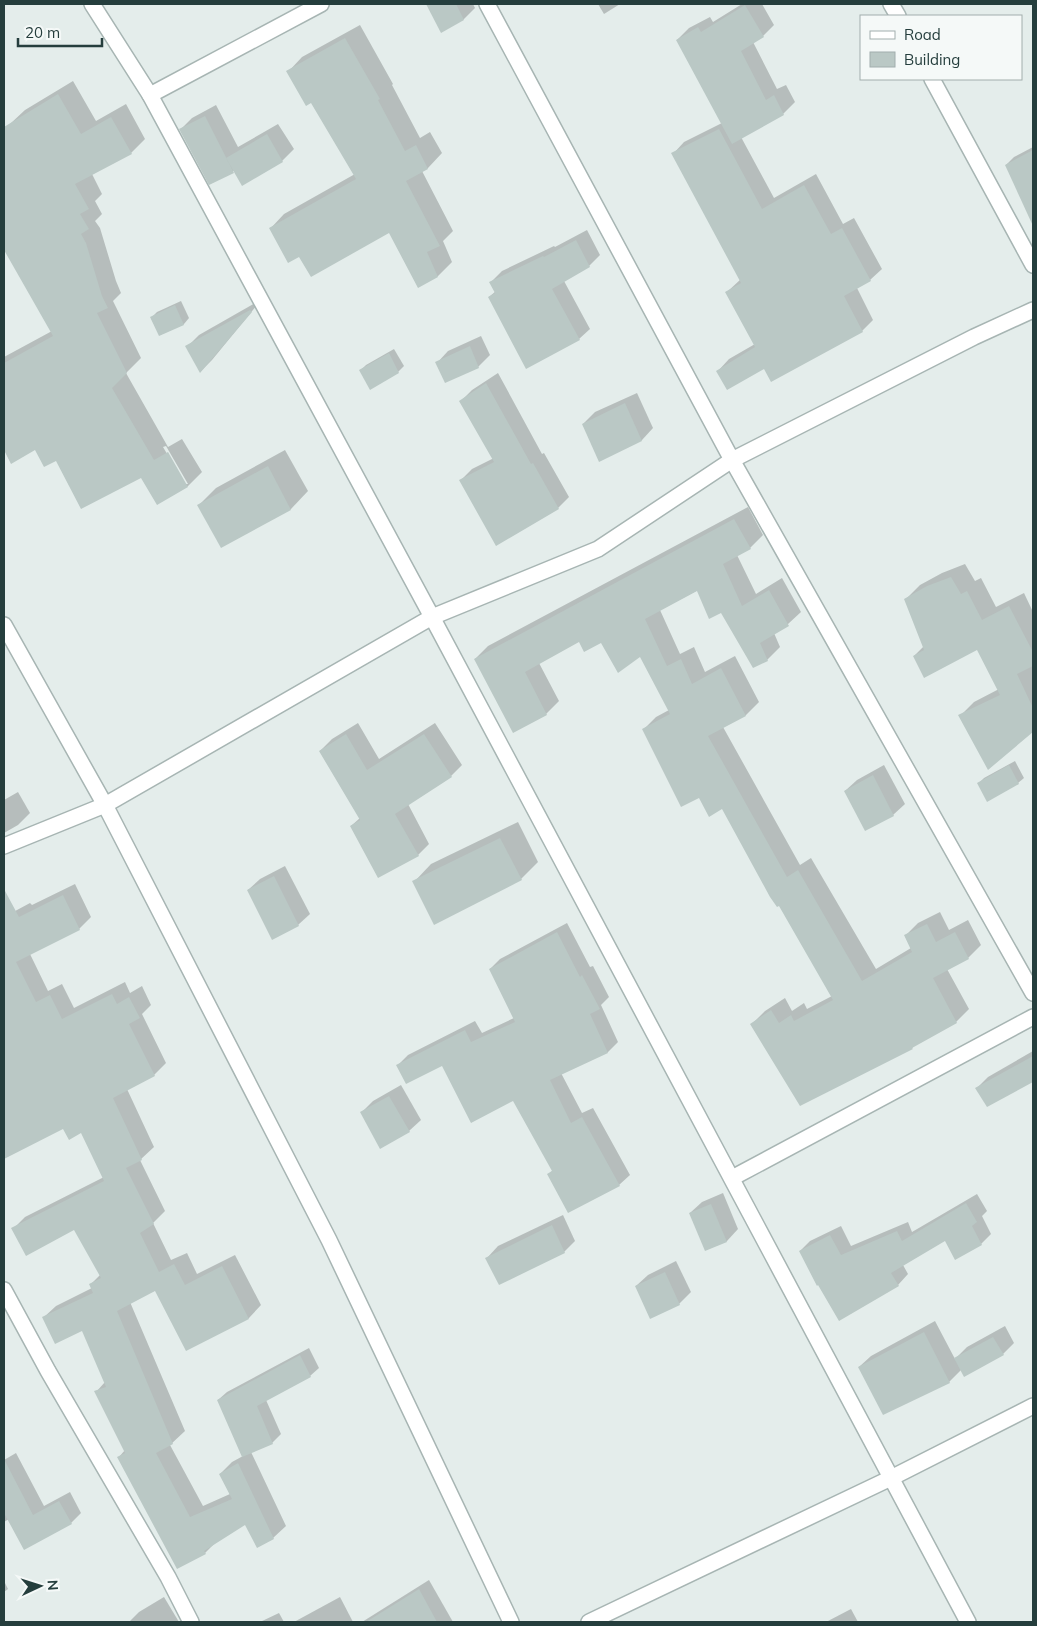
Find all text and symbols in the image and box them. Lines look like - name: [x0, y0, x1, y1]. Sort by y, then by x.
- scale bar: [18, 15, 101, 47]
- legend: [860, 15, 1022, 80]
- text: 20 m: [25, 23, 60, 42]
- text: Road: [904, 25, 941, 44]
- text: Building: [904, 50, 960, 69]
- north arrow: [15, 1561, 65, 1611]
- text: N: [44, 1579, 62, 1591]

